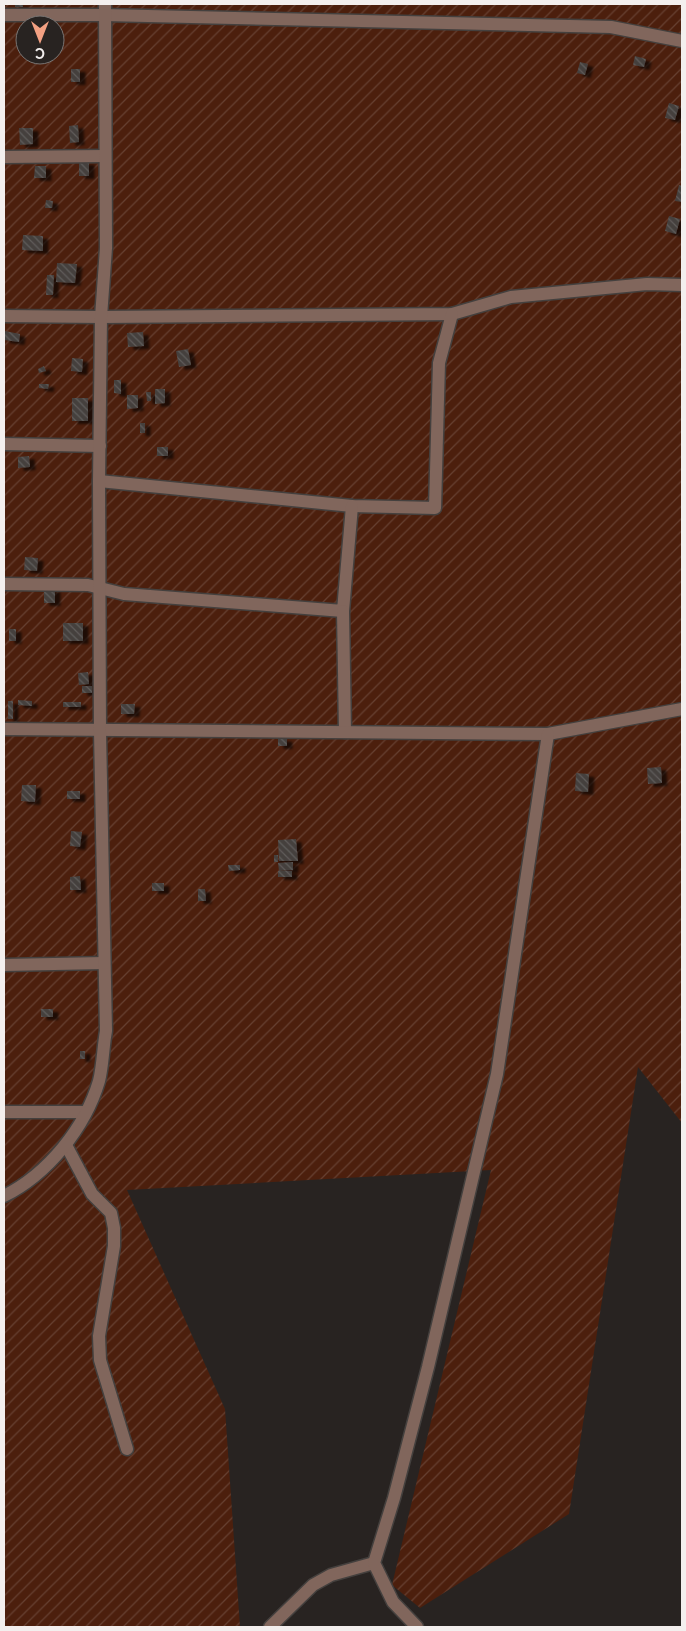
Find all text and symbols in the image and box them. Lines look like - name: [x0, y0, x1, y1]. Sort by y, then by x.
- north arrow: [15, 15, 65, 65]
- text: С: [35, 45, 45, 61]

